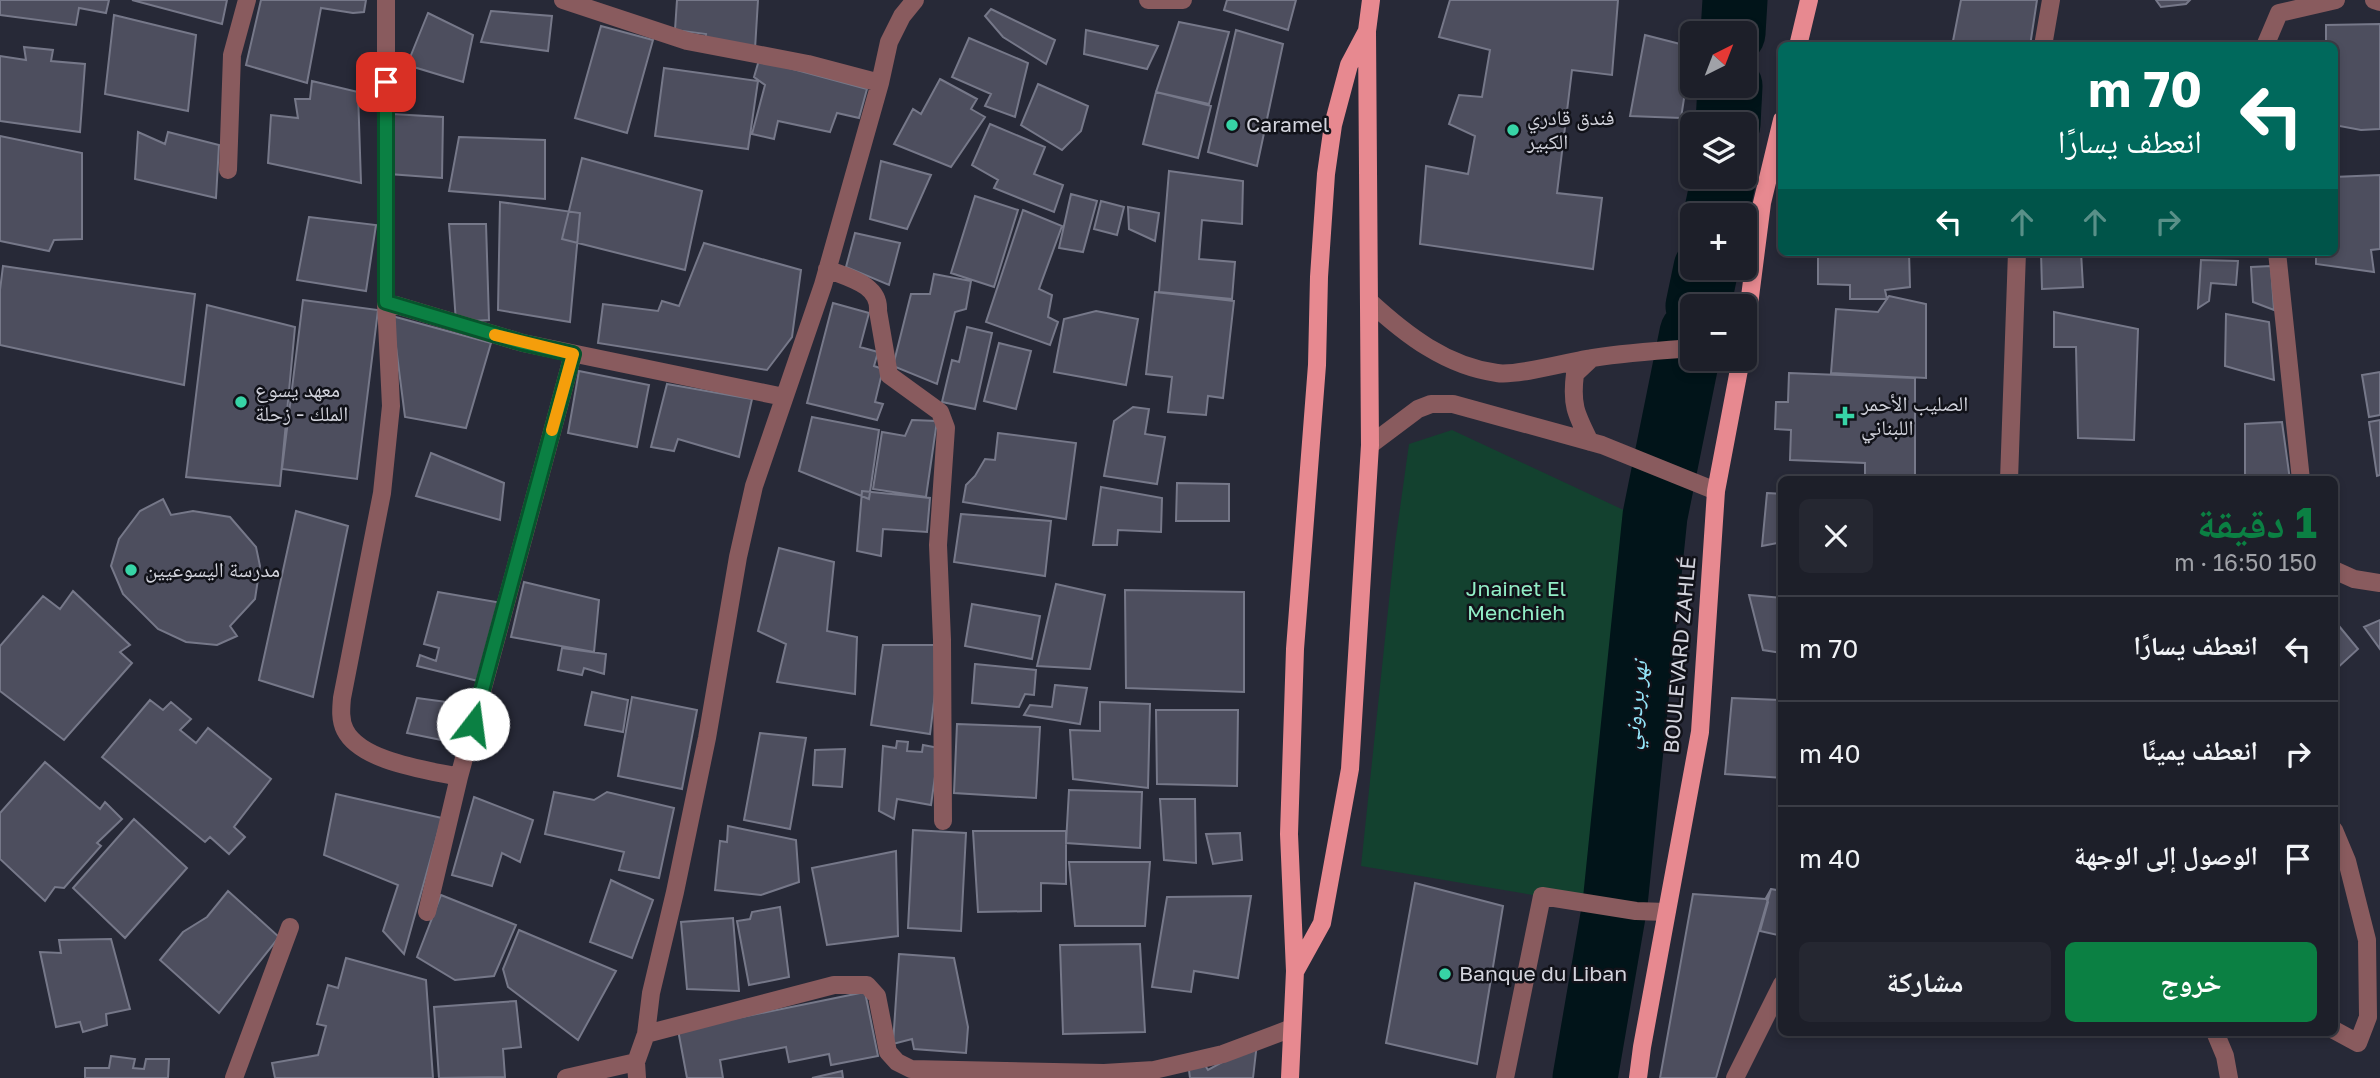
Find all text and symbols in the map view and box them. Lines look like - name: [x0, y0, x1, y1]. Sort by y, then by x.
- north arrow: [1680, 21, 1757, 98]
- map controls: [1680, 21, 1757, 371]
- pin: [356, 52, 416, 112]
- text: 70 m: [2088, 59, 2202, 118]
- icon: arrive: [367, 63, 405, 101]
- icon: left: [2226, 70, 2317, 161]
- place label: فندق قادري الكبير: [1526, 104, 1615, 154]
- place label: Caramel: [1246, 111, 1329, 137]
- button: layers: [1680, 112, 1757, 189]
- marker: Caramel: [1224, 117, 1240, 133]
- marker: فندق قادري الكبير: [1505, 122, 1521, 138]
- text: انعطف يسارًا: [2058, 122, 2202, 160]
- button: +: [1680, 203, 1757, 280]
- icon: left: [1930, 203, 1968, 241]
- icon: ahead: [2003, 203, 2041, 241]
- icon: ahead: [2076, 203, 2114, 241]
- icon: right: [2149, 203, 2187, 241]
- button: −: [1680, 294, 1757, 371]
- place label: معهد يسوع الملك - زحلة: [255, 376, 348, 426]
- place label: الصليب الأحمر اللبناني: [1860, 390, 1968, 444]
- marker: معهد يسوع الملك - زحلة: [233, 394, 249, 410]
- marker: الصليب الأحمر اللبناني: [1835, 406, 1855, 426]
- text: 1 دقيقة: [2197, 497, 2317, 547]
- button: close: [1799, 499, 1873, 573]
- text: 150 m · 16:50: [2174, 548, 2317, 576]
- street label: BOULEVARD ZAHLÉ: [1657, 555, 1701, 755]
- place label: مدرسة اليسوعيين: [145, 556, 280, 583]
- marker: مدرسة اليسوعيين: [123, 562, 139, 578]
- park label: Jnainet El Menchieh: [1466, 575, 1566, 625]
- text: انعطف يسارًا: [2134, 630, 2258, 661]
- icon: left: [2279, 630, 2317, 668]
- text: 70 m: [1799, 633, 1858, 664]
- water label: نهر بردوني: [1615, 656, 1659, 751]
- position arrow: [436, 687, 510, 761]
- text: انعطف يمينًا: [2141, 735, 2258, 766]
- icon: right: [2279, 735, 2317, 773]
- text: 40 m: [1799, 738, 1861, 769]
- text: الوصول إلى الوجهة: [2074, 840, 2258, 871]
- icon: arrive: [2279, 840, 2317, 878]
- text: 40 m: [1799, 843, 1861, 874]
- button: مشاركة: [1799, 942, 2051, 1022]
- button: خروج: [2065, 942, 2317, 1022]
- place label: Banque du Liban: [1459, 960, 1627, 986]
- marker: Banque du Liban: [1437, 966, 1453, 982]

